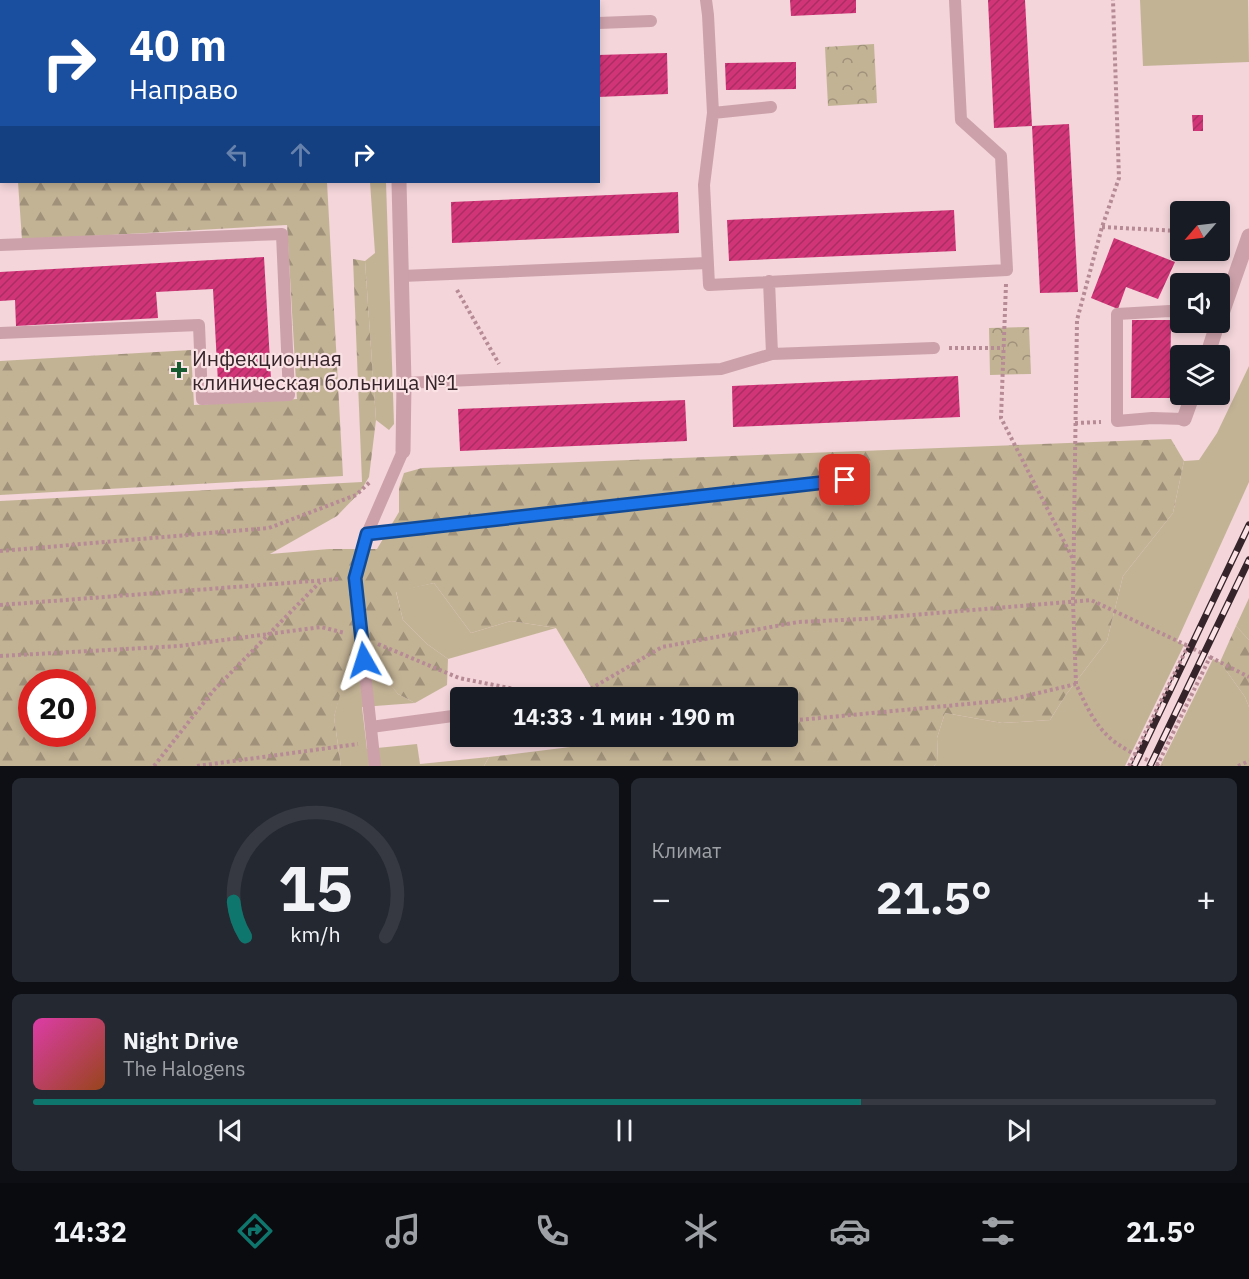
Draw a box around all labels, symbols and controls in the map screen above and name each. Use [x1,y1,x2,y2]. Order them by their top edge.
text: 40 m [129,18,227,73]
icon: right [30,24,108,102]
text: Направо [129,71,238,106]
icon: left [221,138,254,171]
icon: ahead [284,138,317,171]
icon: right [347,138,380,171]
north arrow [1170,201,1230,261]
map controls [1170,201,1230,405]
button: sound [1170,273,1230,333]
place label: Инфекционная клиническая больница №1 [192,344,459,396]
button: layers [1170,345,1230,405]
marker: Инфекционная клиническая больница №1 [170,361,188,379]
pin [819,454,870,505]
icon: arrive [828,463,861,496]
position arrow [332,628,396,692]
speed limit sign: 20 [18,669,96,747]
text: 14:33 · 1 мин · 190 m [513,702,735,731]
text: Климат [652,837,722,864]
text: 15 [278,847,353,928]
text: 21.5° [876,868,992,926]
text: − [652,877,671,920]
text: + [1196,877,1216,920]
text: km/h [290,920,340,948]
text: Night Drive [123,1026,239,1055]
text: The Halogens [123,1055,245,1082]
icon: previous [214,1114,247,1147]
icon: pause [608,1114,641,1147]
icon: next [1002,1114,1035,1147]
icon: directions [234,1210,276,1252]
icon: music [382,1210,424,1252]
icon: phone [531,1210,573,1252]
icon: climate [680,1210,722,1252]
icon: car [829,1210,871,1252]
icon: filters [977,1210,1019,1252]
text: 14:32 [53,1214,127,1249]
text: 21.5° [1126,1214,1196,1249]

